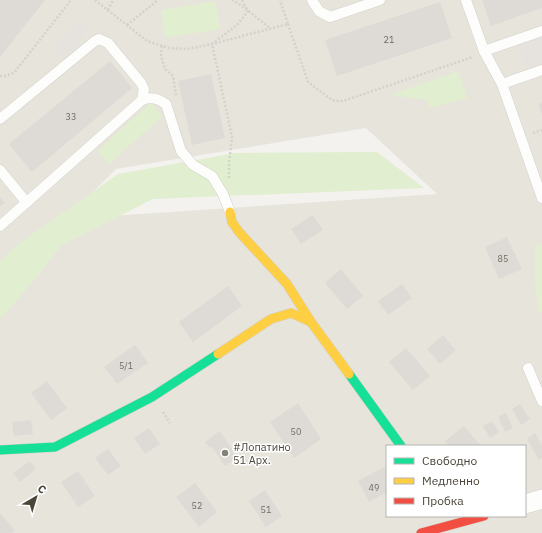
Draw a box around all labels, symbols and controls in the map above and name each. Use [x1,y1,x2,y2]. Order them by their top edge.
house number: 21 [384,34,394,45]
house number: 33 [66,111,76,122]
house number: 85 [498,253,508,264]
house number: 5/1 [119,360,133,371]
house number: 50 [291,426,301,437]
place label: #Лопатино 51 Арх. [233,440,291,467]
legend [386,445,526,517]
marker: #Лопатино 51 Арх. [220,448,230,458]
text: Свободно [422,453,478,468]
text: Медленно [422,473,480,488]
north arrow [16,477,56,517]
text: С [35,481,49,497]
house number: 49 [369,482,379,493]
text: Пробка [422,493,464,508]
house number: 52 [192,500,202,511]
house number: 51 [261,504,271,515]

